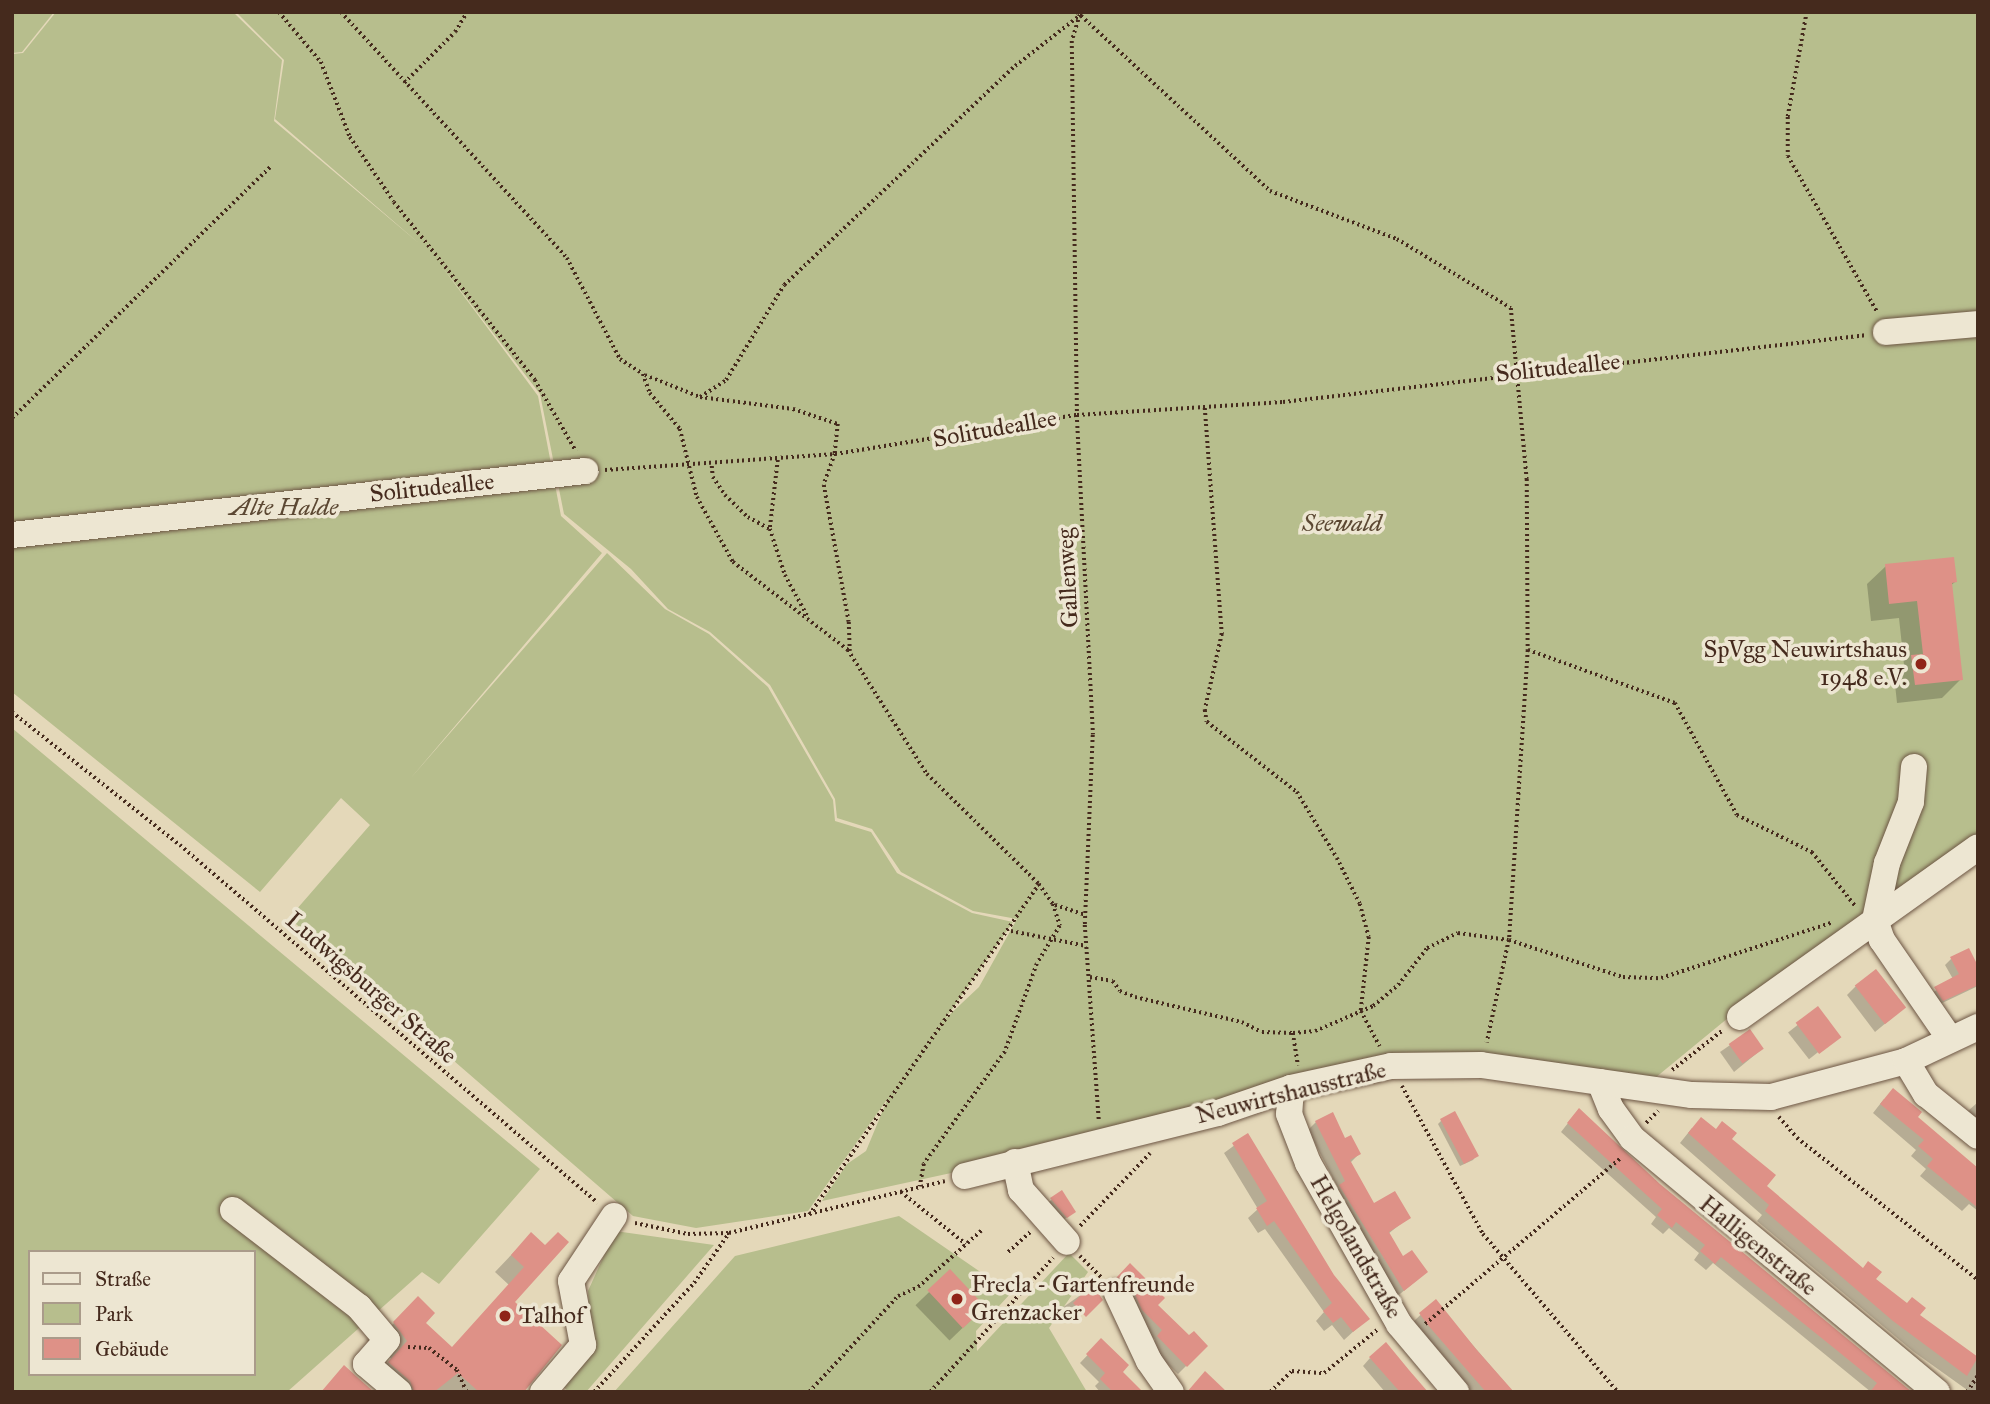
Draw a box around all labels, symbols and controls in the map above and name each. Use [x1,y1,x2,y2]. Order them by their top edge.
street label: Solitudeallee [1494,347,1622,389]
street label: Solitudeallee [931,404,1059,454]
street label: Solitudeallee [368,467,496,509]
park label: Alte Halde [230,494,338,522]
park label: Seewald [1302,510,1382,538]
street label: Gallenweg [1051,527,1085,629]
place label: SpVgg Neuwirtshaus 1948 e.V. [1704,636,1907,692]
marker: SpVgg Neuwirtshaus 1948 e.V. [1913,656,1929,672]
street label: Ludwigsburger Straße [280,906,462,1070]
street label: Neuwirtshausstraße [1193,1055,1389,1131]
street label: Helgolandstraße [1303,1170,1409,1324]
street label: Halligenstraße [1693,1190,1823,1302]
legend [28,1250,256,1376]
text: Straße [95,1266,151,1292]
place label: Frecla - Gartenfreunde Grenzacker [971,1271,1195,1327]
marker: Frecla - Gartenfreunde Grenzacker [949,1291,965,1307]
text: Park [95,1301,133,1327]
place label: Talhof [519,1302,584,1330]
marker: Talhof [497,1308,513,1324]
text: Gebäude [95,1336,169,1362]

